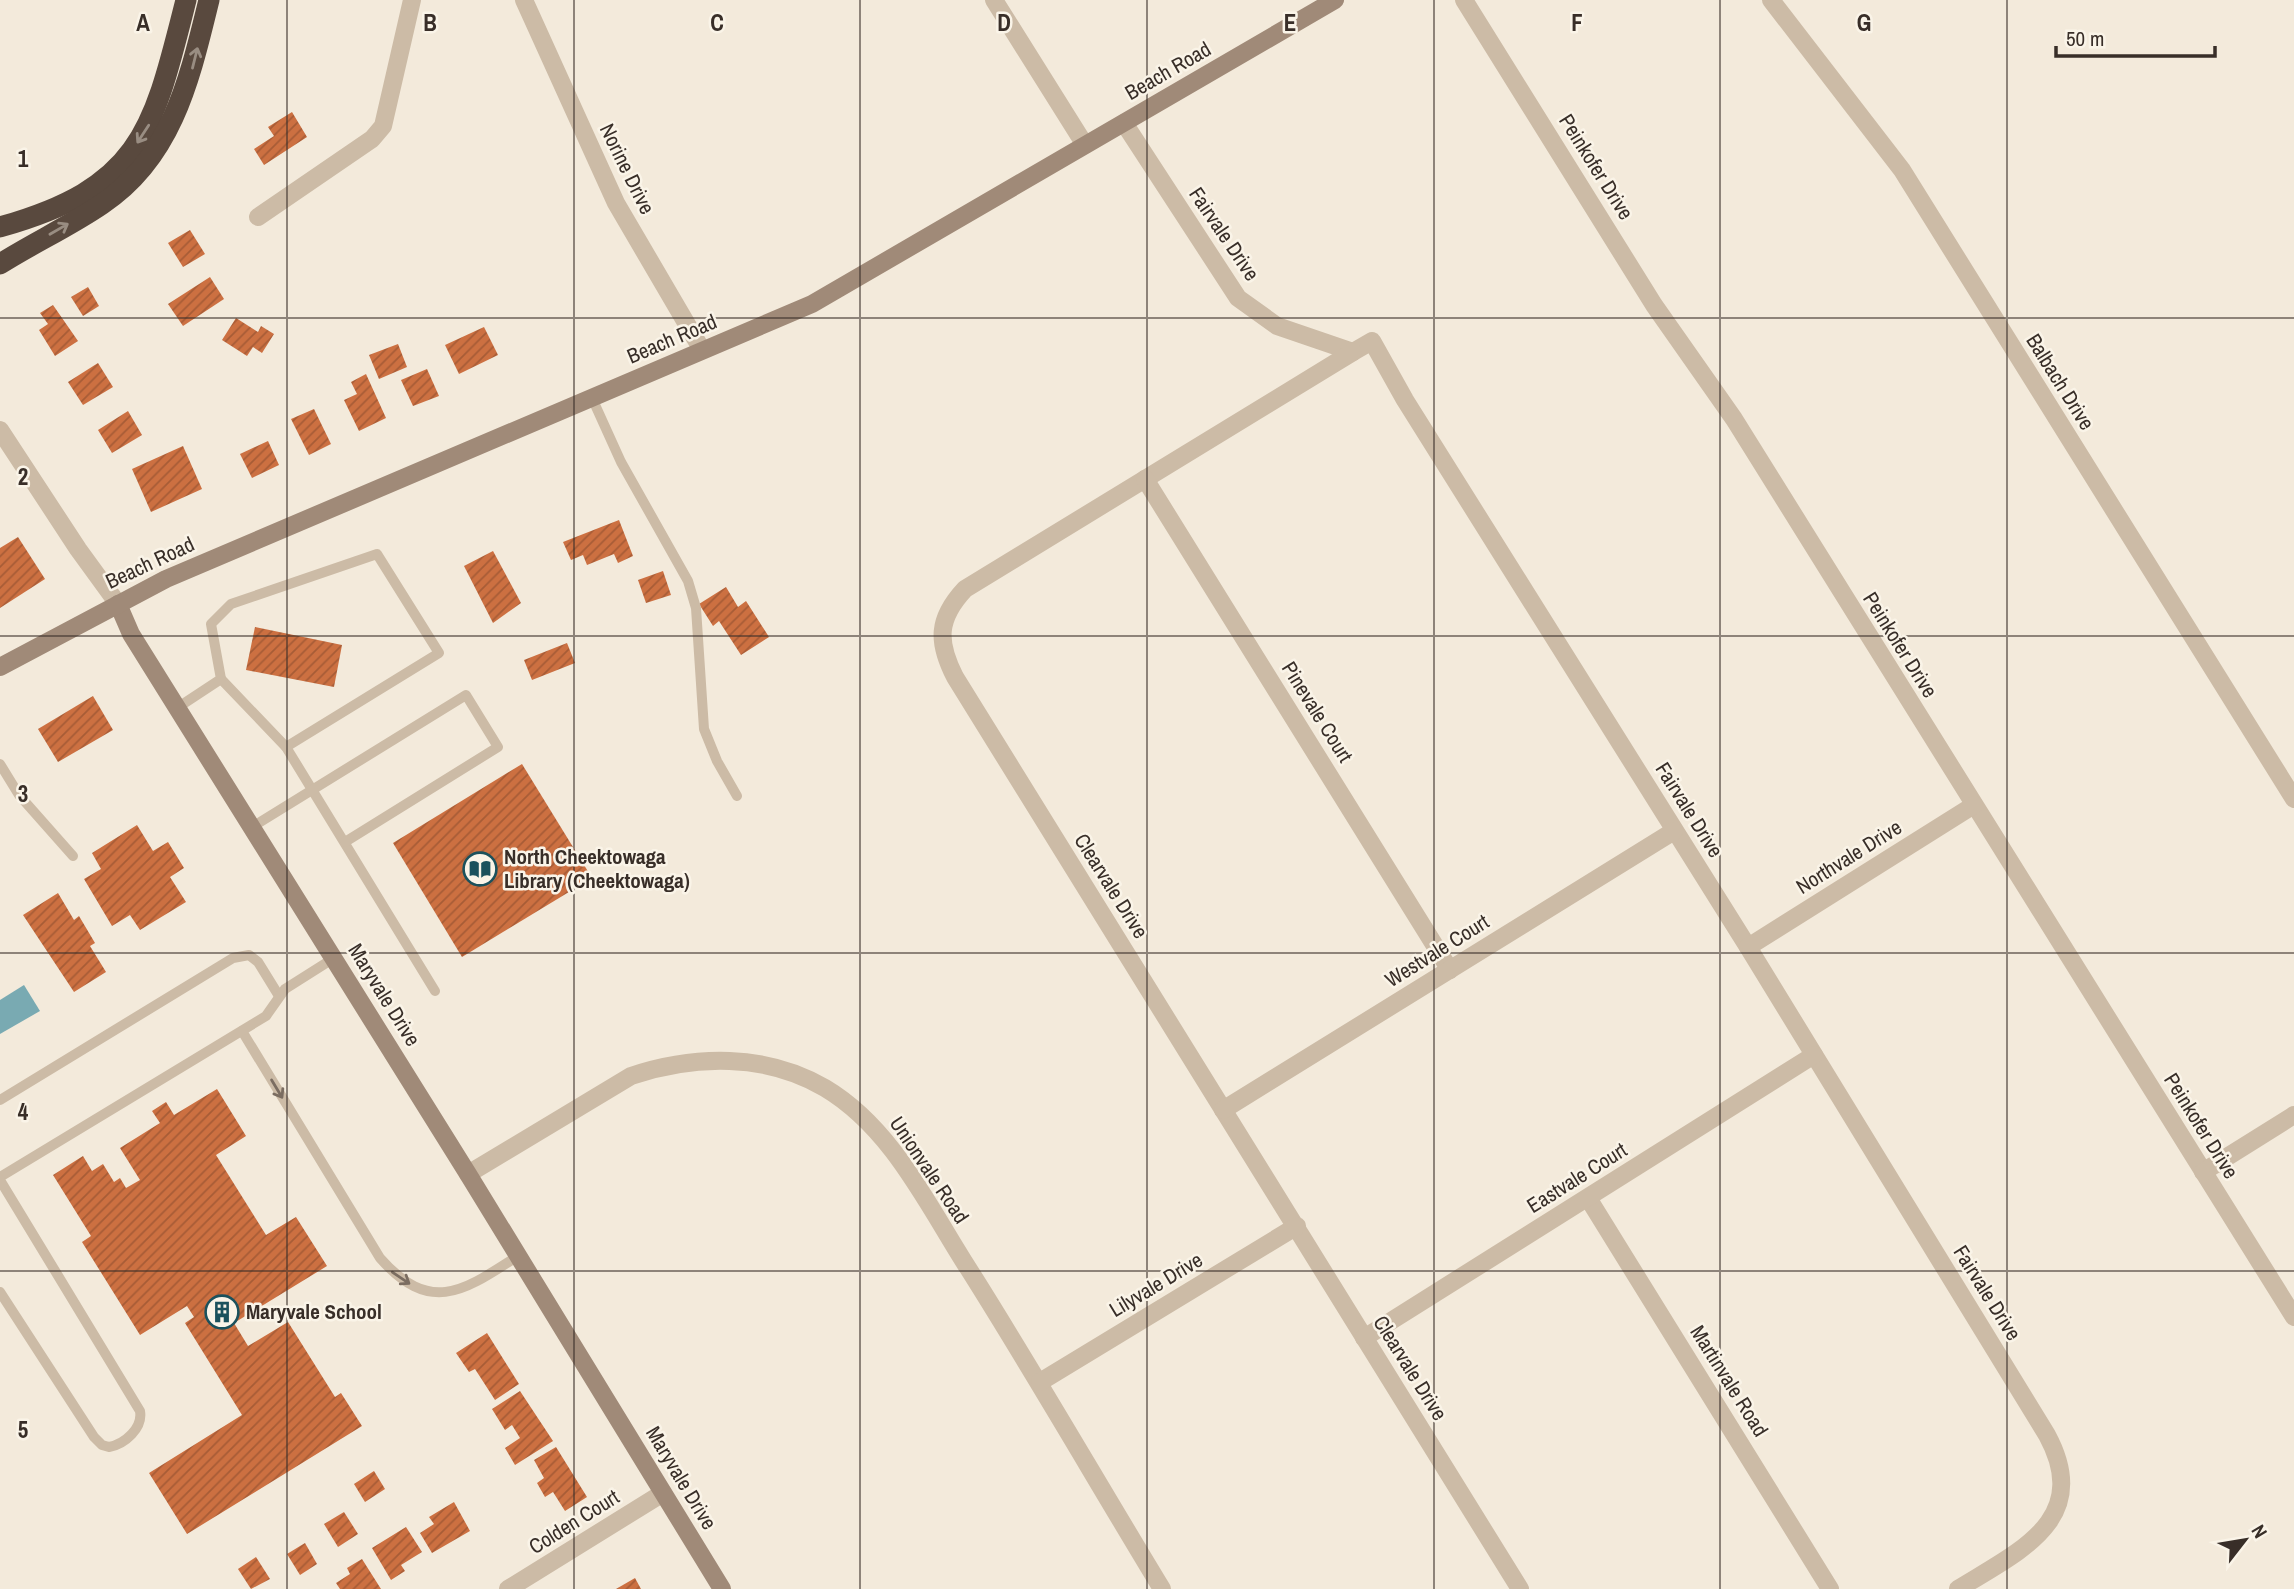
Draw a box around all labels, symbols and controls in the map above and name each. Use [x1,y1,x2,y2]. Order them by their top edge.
text: A [136,7,150,38]
text: B [423,7,437,38]
text: C [710,7,724,38]
text: D [997,7,1011,38]
text: E [1284,7,1296,38]
text: F [1571,7,1583,38]
text: G [1857,7,1871,38]
scale bar [2056,14,2215,58]
text: 50 m [2066,24,2104,53]
street label: Beach Road [1119,34,1216,107]
one-way arrow [189,47,202,70]
street label: Peinkofer Drive [1552,108,1640,225]
street label: Norine Drive [593,119,662,219]
one-way arrow [135,124,150,143]
text: 1 [18,143,29,174]
street label: Fairvale Drive [1182,181,1266,286]
one-way arrow [48,222,68,236]
street label: Beach Road [623,307,721,370]
street label: Balbach Drive [2019,328,2101,435]
text: 2 [18,461,28,492]
street label: Beach Road [101,529,199,596]
street label: Peinkofer Drive [1856,586,1944,703]
street label: Pinevale Court [1275,656,1360,768]
street label: Fairvale Drive [1649,757,1730,863]
text: 3 [18,778,28,809]
street label: Northvale Drive [1790,813,1907,901]
street label: Clearvale Drive [1068,828,1155,944]
place label: North Cheektowaga Library (Cheektowaga) [504,842,690,895]
library icon: North Cheektowaga Library (Cheektowaga) [461,850,499,888]
street label: Westvale Court [1379,907,1494,994]
street label: Maryvale Drive [341,938,427,1052]
street label: Peinkofer Drive [2157,1067,2245,1184]
one-way arrow [271,1078,285,1098]
text: 4 [18,1096,29,1127]
street label: Unionvale Road [883,1110,976,1229]
street label: Eastvale Court [1521,1135,1632,1220]
street label: Fairvale Drive [1947,1240,2028,1346]
street label: Lilyvale Drive [1104,1245,1208,1324]
one-way arrow [391,1271,410,1285]
building icon: Maryvale School [203,1293,241,1331]
place label: Maryvale School [246,1297,382,1326]
street label: Clearvale Drive [1367,1310,1454,1426]
street label: Martinvale Road [1684,1319,1775,1442]
text: 5 [18,1414,28,1445]
street label: Maryvale Drive [639,1421,724,1535]
street label: Colden Court [523,1482,625,1561]
north arrow [2210,1505,2280,1575]
text: N [2246,1520,2274,1543]

